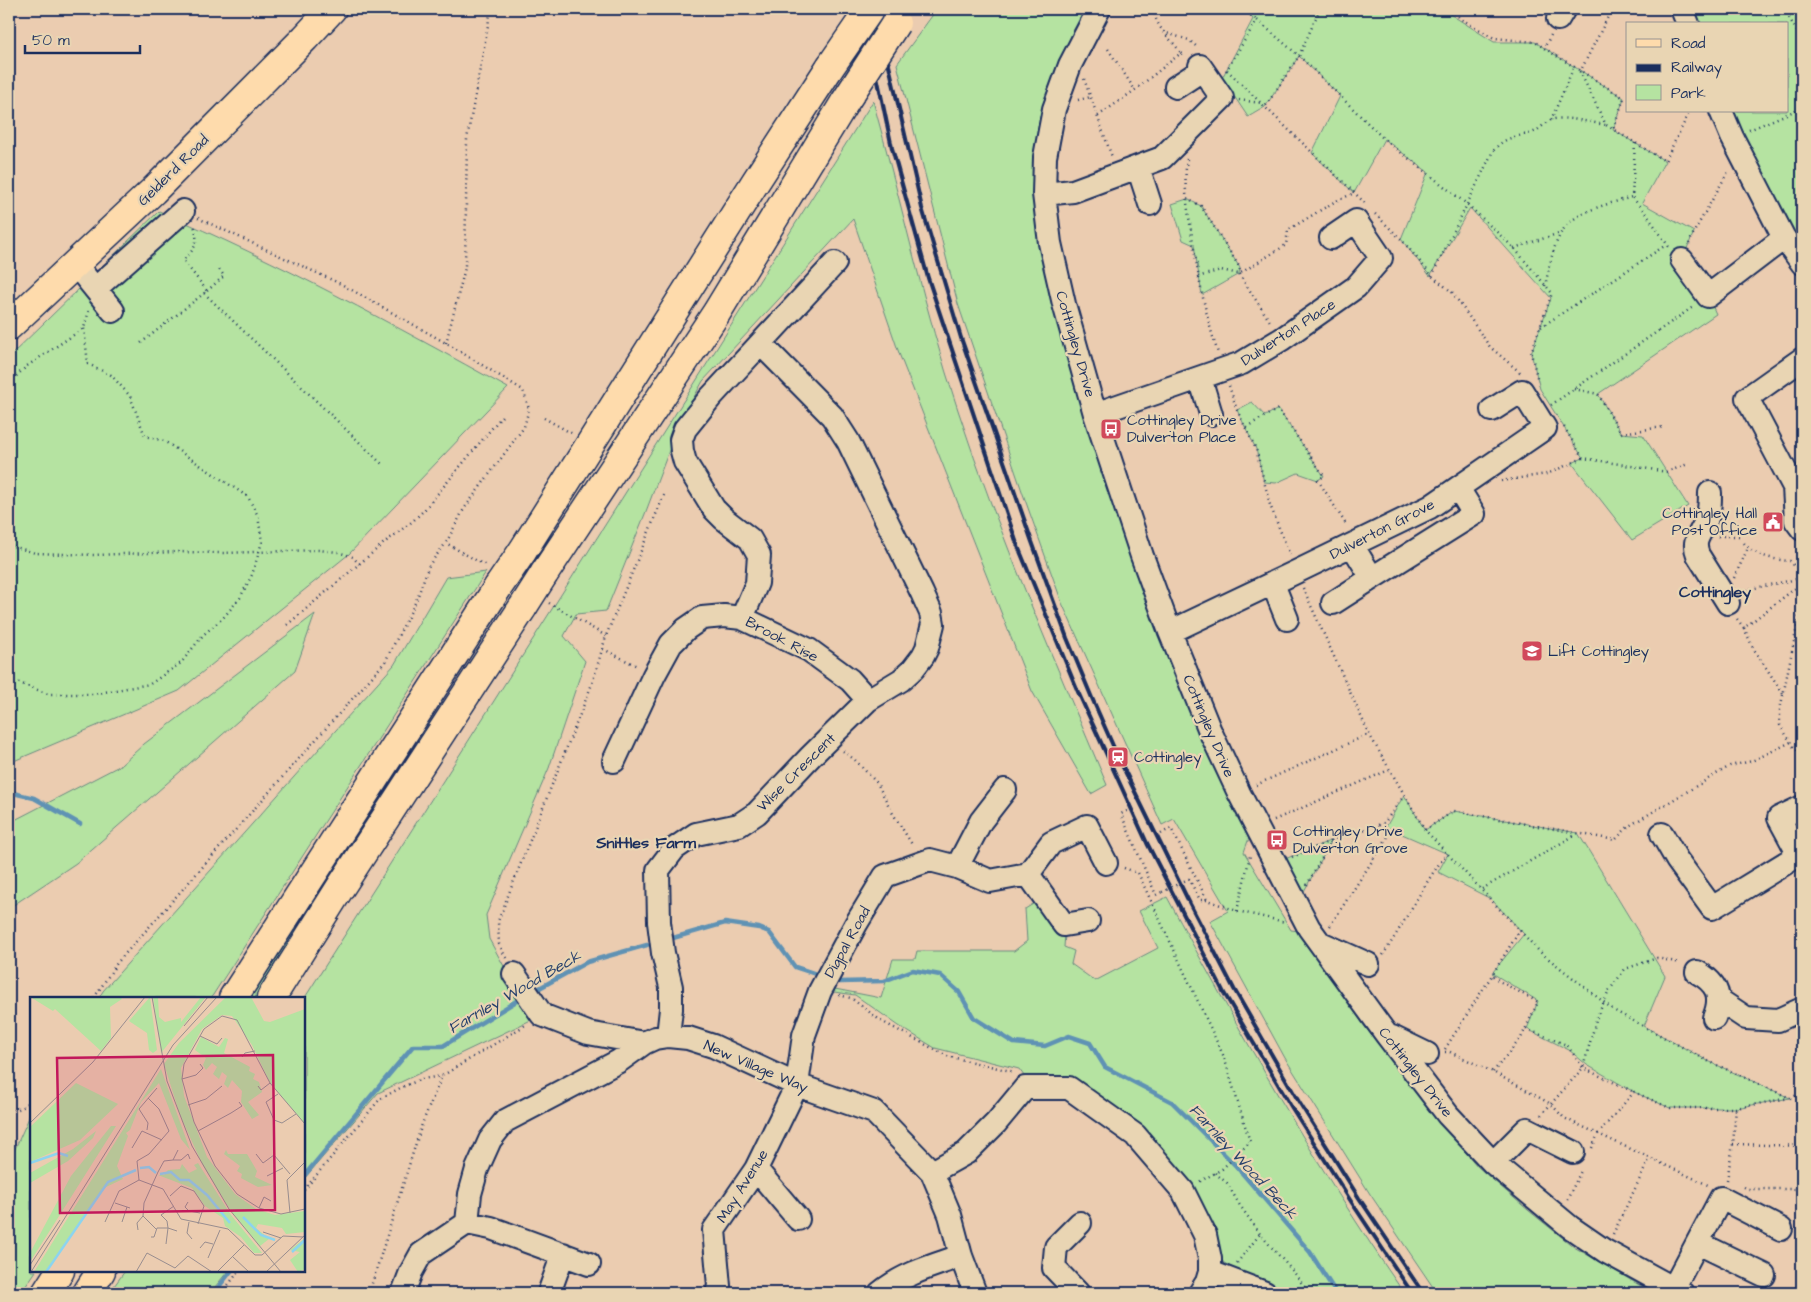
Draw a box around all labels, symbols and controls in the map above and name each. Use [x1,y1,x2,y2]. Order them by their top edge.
scale bar [25,22,140,54]
legend [1626,22,1788,112]
text: 50 m [32,30,70,51]
text: Road [1671,33,1706,54]
text: Railway [1671,57,1722,79]
text: Park [1671,83,1706,104]
street label: Gelderd Road [133,130,214,211]
street label: Cottingley Drive [1049,289,1101,400]
street label: Dulverton Place [1237,294,1340,371]
place label: Cottingley Drive Dulverton Place [1127,410,1237,448]
bus stop icon: Cottingley Drive Dulverton Place [1099,417,1123,441]
street label: Dulverton Grove [1326,494,1438,565]
place label: Cottingley Hall Post Office [1662,503,1757,541]
public building icon: Cottingley Hall Post Office [1761,510,1785,534]
district label: Cottingley [1679,581,1751,605]
street label: Brook Rise [742,611,822,667]
school or university icon: Lift Cottingley [1520,639,1544,663]
place label: Lift Cottingley [1548,641,1649,663]
street label: Cottingley Drive [1177,672,1240,781]
street label: Wise Crescent [752,728,840,816]
station icon: Cottingley [1106,745,1130,769]
place label: Cottingley [1134,747,1201,769]
place label: Cottingley Drive Dulverton Grove [1293,821,1408,859]
bus stop icon: Cottingley Drive Dulverton Grove [1265,828,1289,852]
district label: Snittles Farm [595,832,696,854]
street label: Digpal Road [819,903,877,982]
water label: Farnley Wood Beck [444,944,586,1040]
inset map [30,997,305,1272]
street label: Cottingley Drive [1373,1023,1458,1123]
street label: New Village Way [700,1035,811,1099]
water label: Farnley Wood Beck [1183,1099,1303,1226]
street label: May Avenue [712,1146,774,1228]

